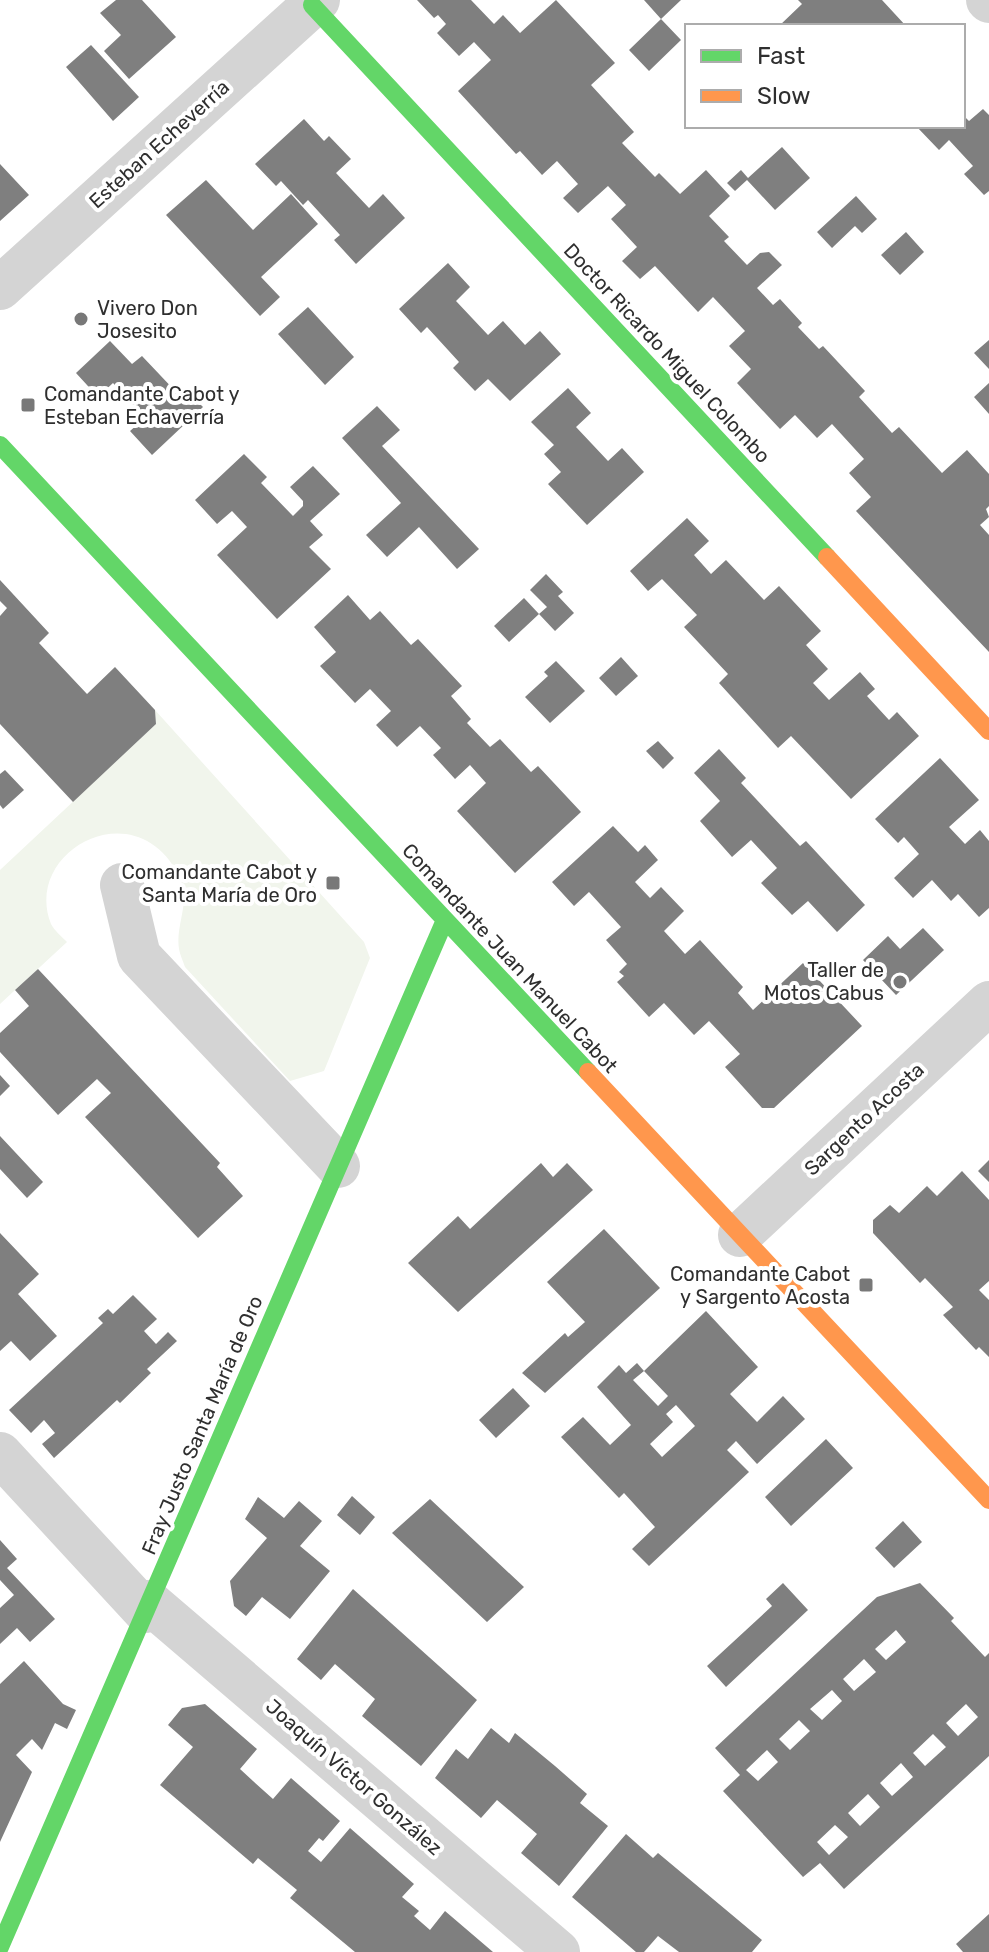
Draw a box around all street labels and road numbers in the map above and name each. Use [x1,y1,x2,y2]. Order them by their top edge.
street label: Esteban Echeverría [84,75,234,213]
street label: Doctor Ricardo Miguel Colombo [559,238,775,468]
street label: Comandante Juan Manuel Cabot [397,838,623,1078]
street label: Sargento Acosta [799,1058,929,1180]
street label: Fray Justo Santa María de Oro [136,1292,268,1558]
street label: Joaquín Víctor González [261,1694,447,1860]

